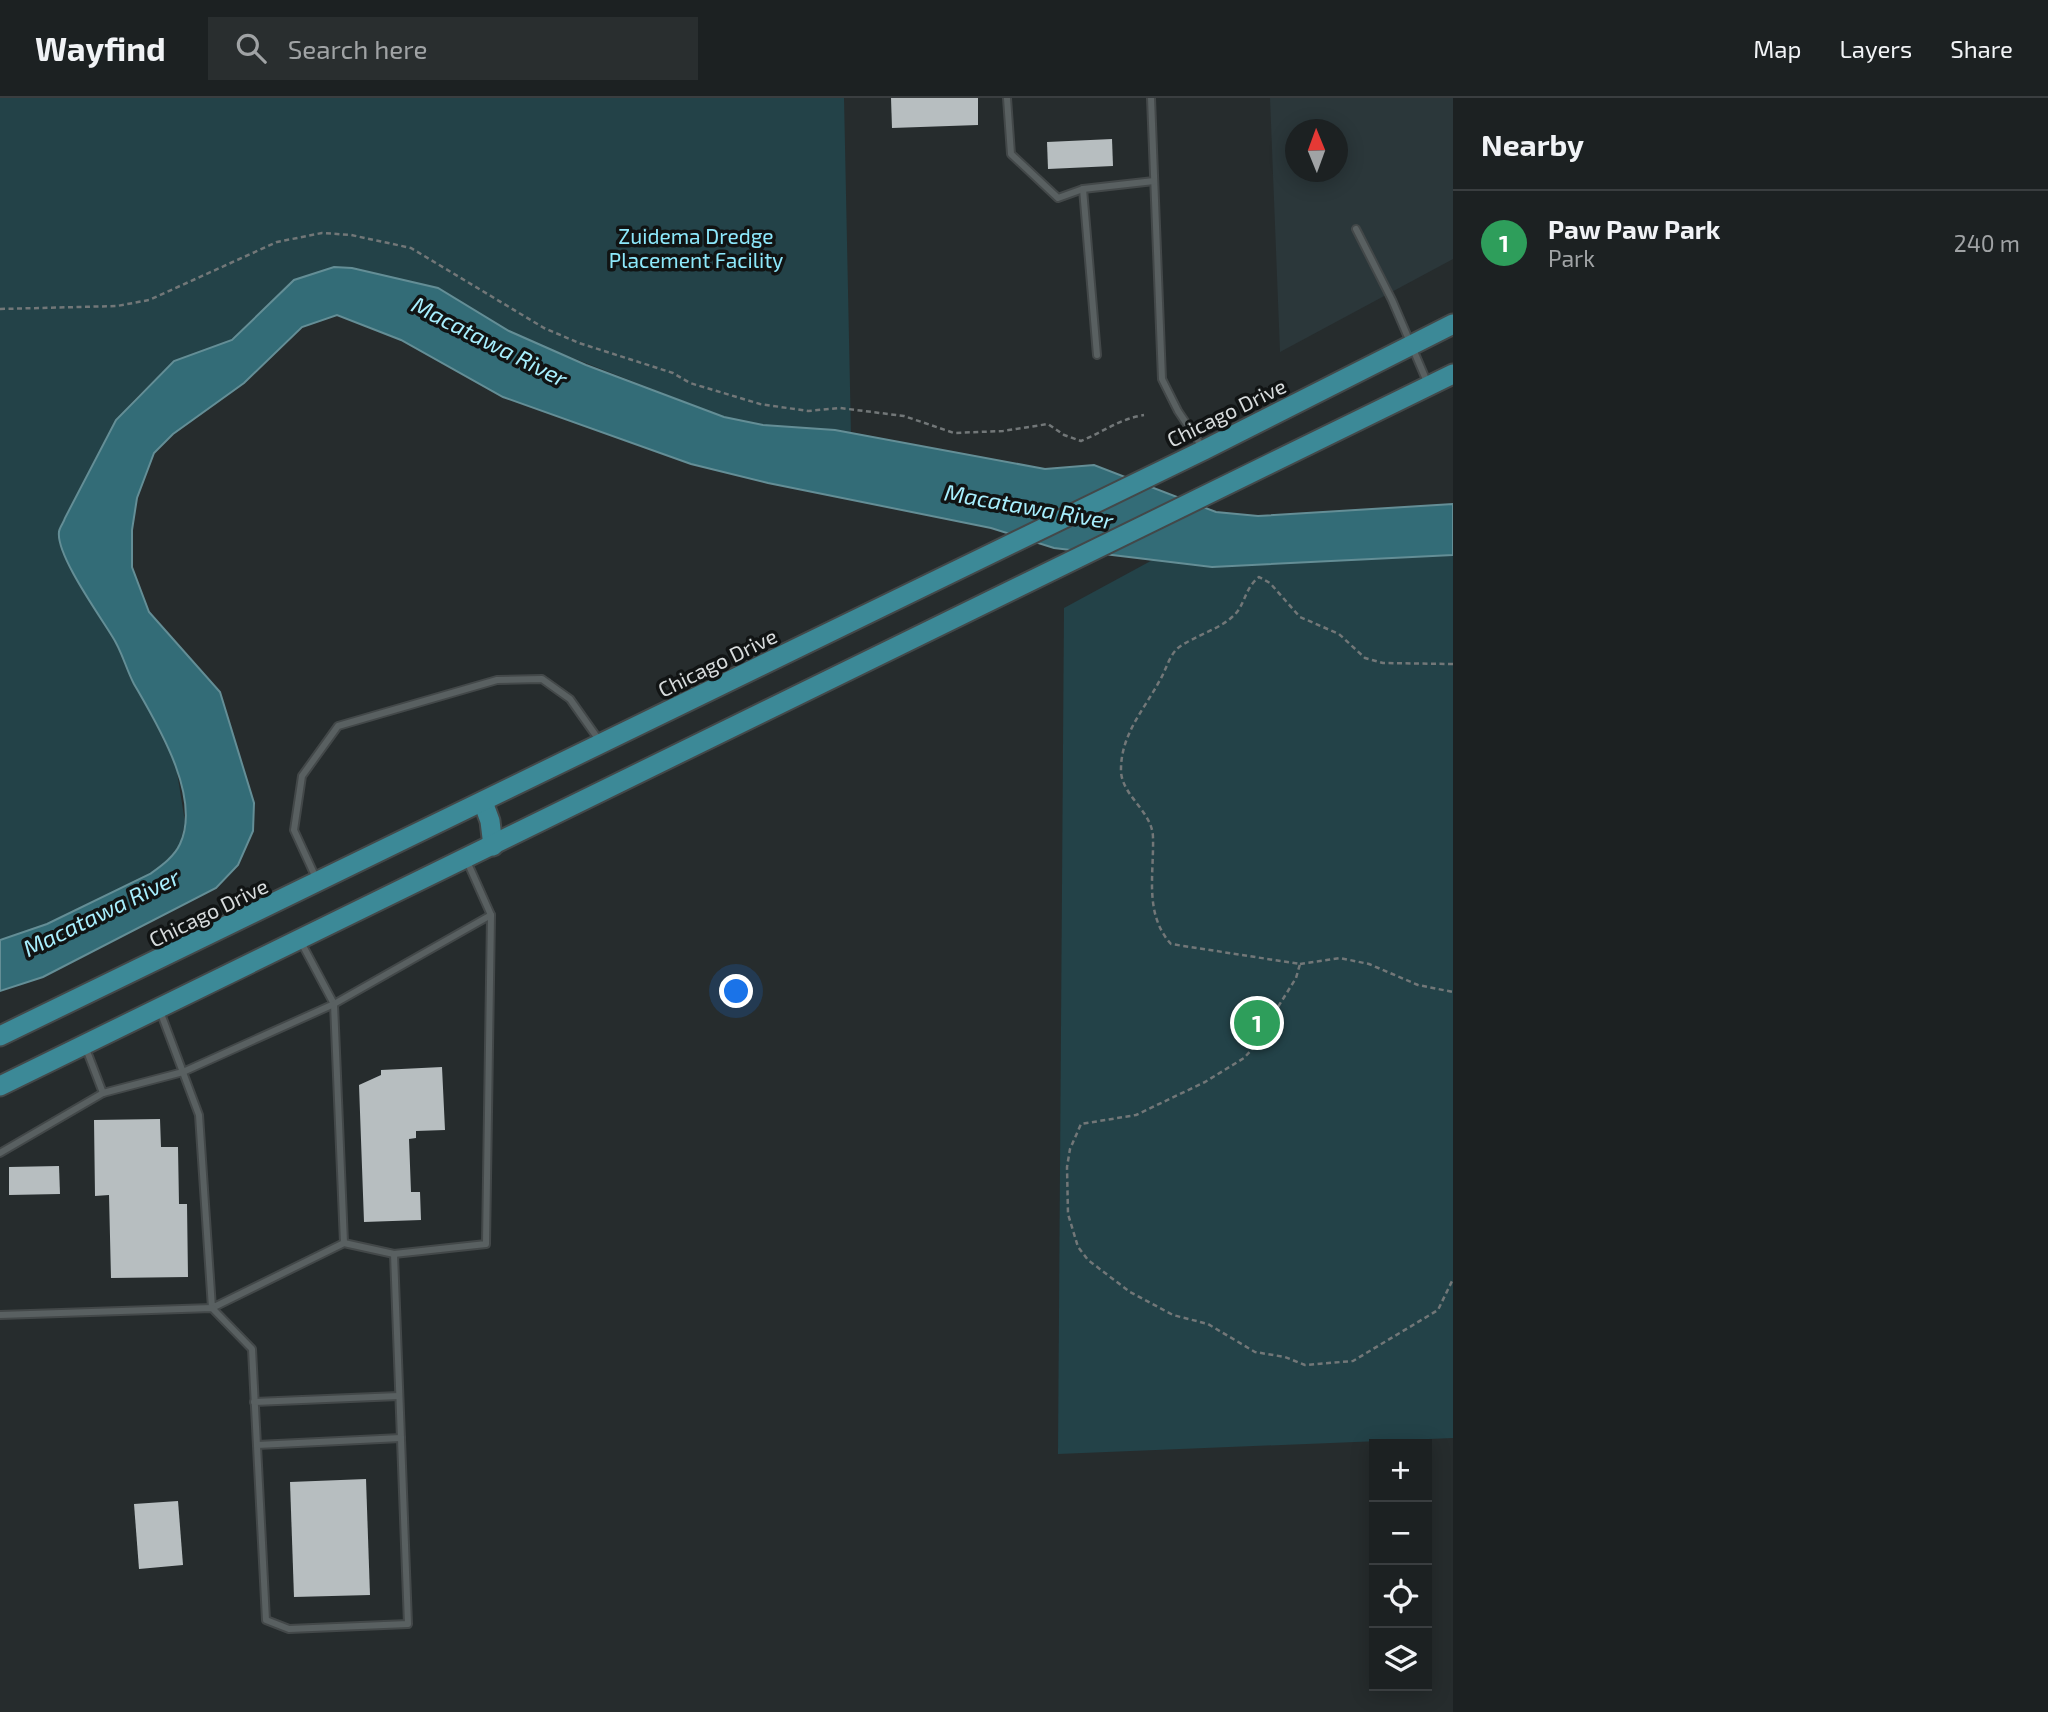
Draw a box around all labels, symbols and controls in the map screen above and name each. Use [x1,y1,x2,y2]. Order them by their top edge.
search box [208,17,698,80]
text: Wayfind [35,28,166,68]
icon: search [232,29,270,67]
text: Search here [288,33,427,64]
text: Map [1753,34,1801,63]
text: Layers [1839,34,1912,63]
text: Share [1950,34,2013,63]
north arrow [1285,119,1348,182]
text: Nearby [1481,126,1584,162]
text: Paw Paw Park [1548,213,1720,244]
park label: Zuidema Dredge Placement Facility [609,223,783,272]
text: 1 [1499,229,1509,257]
text: 240 m [1954,229,2020,257]
text: Park [1548,244,1595,272]
water label: Macatawa River [408,290,573,393]
street label: Chicago Drive [1162,372,1290,452]
water label: Macatawa River [942,477,1116,535]
street label: Chicago Drive [653,622,781,702]
water label: Macatawa River [18,862,185,962]
street label: Chicago Drive [144,872,272,952]
your location [719,974,753,1008]
pin: 1 [1234,997,1280,1049]
map controls [1369,1439,1432,1691]
button: + [1369,1439,1432,1502]
button: − [1369,1502,1432,1565]
button: locate [1369,1565,1432,1628]
button: layers [1369,1628,1432,1691]

